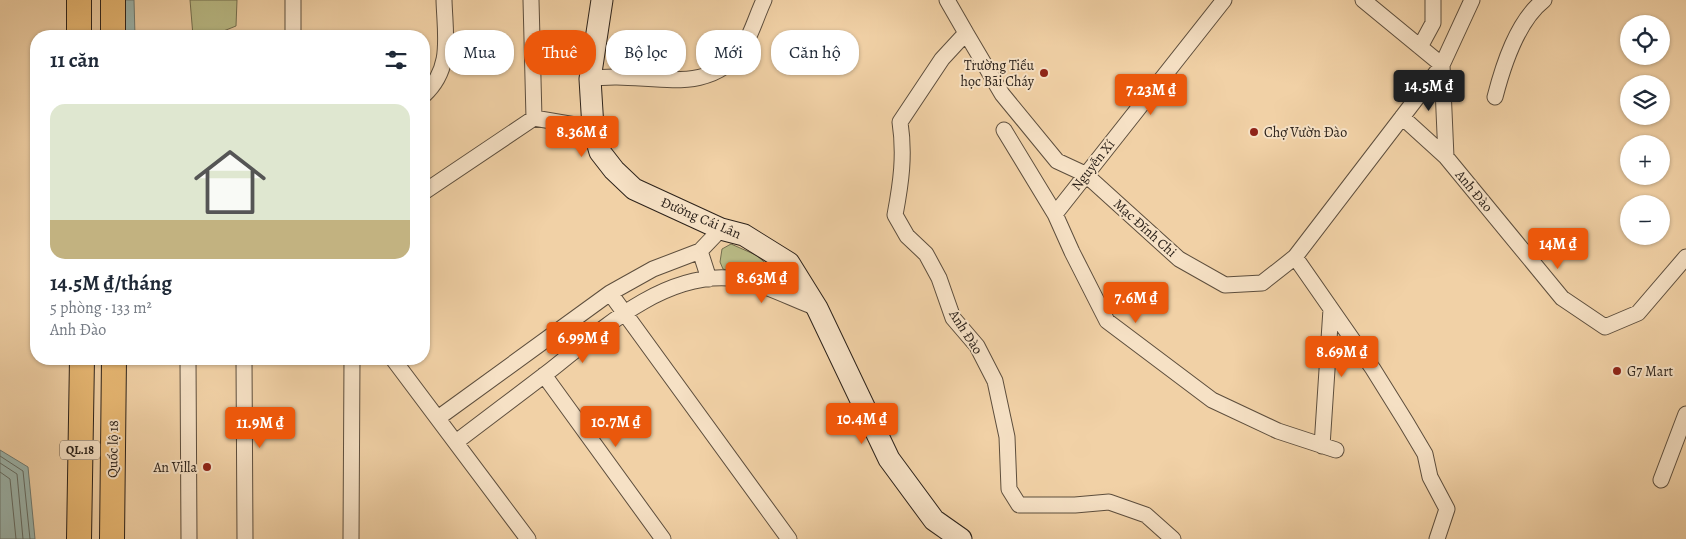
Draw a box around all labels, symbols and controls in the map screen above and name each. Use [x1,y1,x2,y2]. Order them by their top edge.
map controls [1620,15,1670,245]
button: locate [1620,15,1670,65]
chip: Mua [445,30,514,75]
chip: Thuê [524,30,596,75]
chip: Bộ lọc [606,30,686,75]
chip: Mới [696,30,761,75]
chip: Căn hộ [771,30,859,75]
text: 11 căn [50,46,99,74]
icon: filters [382,46,410,74]
place label: Trường Tiểu học Bãi Cháy [961,56,1035,91]
marker: Trường Tiểu học Bãi Cháy [1038,67,1050,79]
pin: 14.5M ₫ [1383,70,1475,112]
pin: 7.23M ₫ [1105,74,1197,116]
text: 14.5M ₫ [1405,75,1453,97]
button: layers [1620,75,1670,125]
text: 7.23M ₫ [1126,79,1176,101]
pin: 8.36M ₫ [536,116,628,158]
text: 8.36M ₫ [557,121,607,143]
place label: Chợ Vườn Đào [1264,123,1347,142]
marker: Chợ Vườn Đào [1248,126,1260,138]
street label: Nguyễn Xí [1067,135,1119,195]
button: + [1620,135,1670,185]
icon: home [185,137,275,227]
street label: Anh Đào [1450,165,1497,216]
street label: Đường Cái Lân [658,193,744,244]
street label: Mạc Đĩnh Chi [1109,195,1181,262]
button: − [1620,195,1670,245]
pin: 14M ₫ [1523,228,1593,270]
text: 14M ₫ [1539,233,1577,255]
pin: 8.63M ₫ [716,262,808,304]
text: 8.63M ₫ [737,267,787,289]
text: 14.5M ₫/tháng [50,269,172,297]
pin: 7.6M ₫ [1095,282,1177,324]
text: 7.6M ₫ [1114,287,1158,309]
text: 5 phòng · 133 m² [50,297,152,319]
street label: Anh Đào [944,305,987,358]
text: Anh Đào [50,319,106,341]
pin: 6.99M ₫ [537,322,629,364]
text: 6.99M ₫ [557,327,609,349]
pin: 8.69M ₫ [1296,336,1388,378]
text: 8.69M ₫ [1316,341,1368,363]
place label: G7 Mart [1627,362,1674,381]
marker: G7 Mart [1611,365,1623,377]
pin: 10.4M ₫ [816,402,908,445]
pin: 11.9M ₫ [214,406,306,449]
pin: 10.7M ₫ [570,406,662,448]
text: 10.4M ₫ [837,408,887,430]
text: 10.7M ₫ [591,411,641,433]
text: 11.9M ₫ [236,412,284,434]
street label: Quốc lộ 18 [103,420,123,478]
road number: QL.18 [60,440,100,460]
place label: An Villa [152,458,197,477]
marker: An Villa [201,461,213,473]

